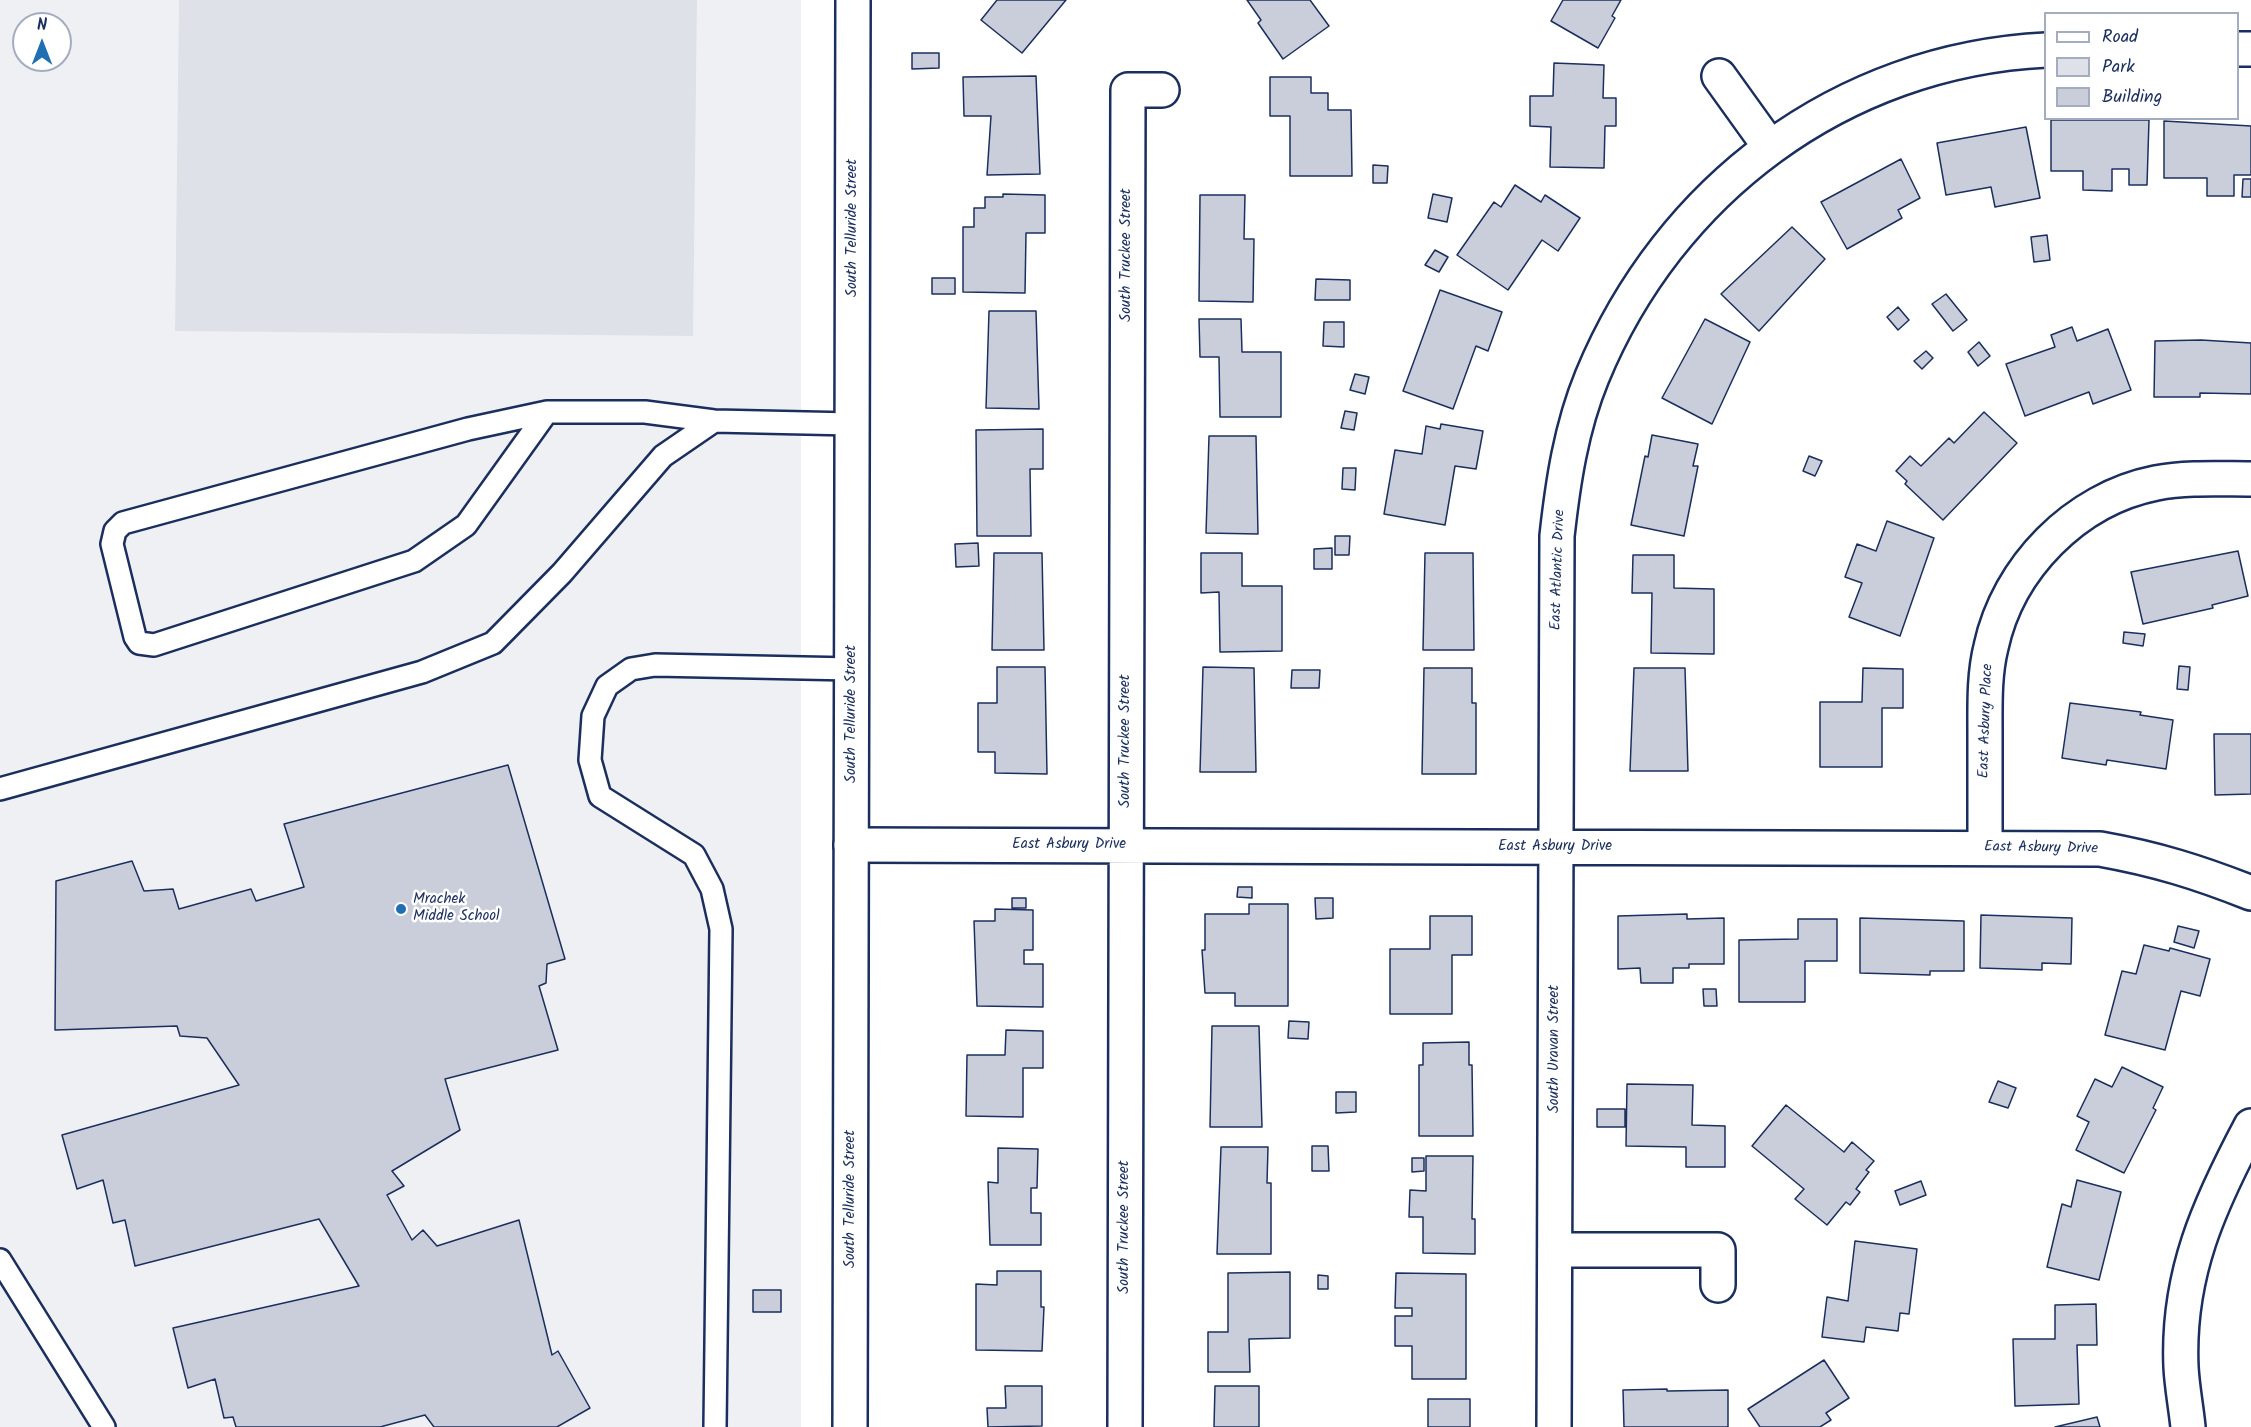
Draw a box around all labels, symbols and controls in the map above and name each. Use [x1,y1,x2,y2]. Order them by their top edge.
north arrow [12,12,72,72]
legend [2044,12,2239,120]
text: N [37,13,47,38]
text: Road [2102,23,2138,52]
text: Park [2102,53,2135,82]
text: Building [2102,83,2162,112]
street label: South Telluride Street [844,159,862,297]
street label: South Truckee Street [1118,188,1136,322]
street label: East Atlantic Drive [1548,509,1570,631]
street label: South Telluride Street [843,645,861,783]
street label: East Asbury Place [1976,663,1998,779]
street label: South Truckee Street [1117,674,1135,808]
street label: East Asbury Drive [1012,836,1126,854]
street label: East Asbury Drive [1498,838,1612,856]
street label: East Asbury Drive [1984,839,2098,859]
place label: Mrachek Middle School [413,891,500,926]
marker: Mrachek Middle School [394,902,408,916]
street label: South Uravan Street [1546,985,1564,1113]
street label: South Telluride Street [842,1130,860,1268]
street label: South Truckee Street [1116,1160,1134,1294]

